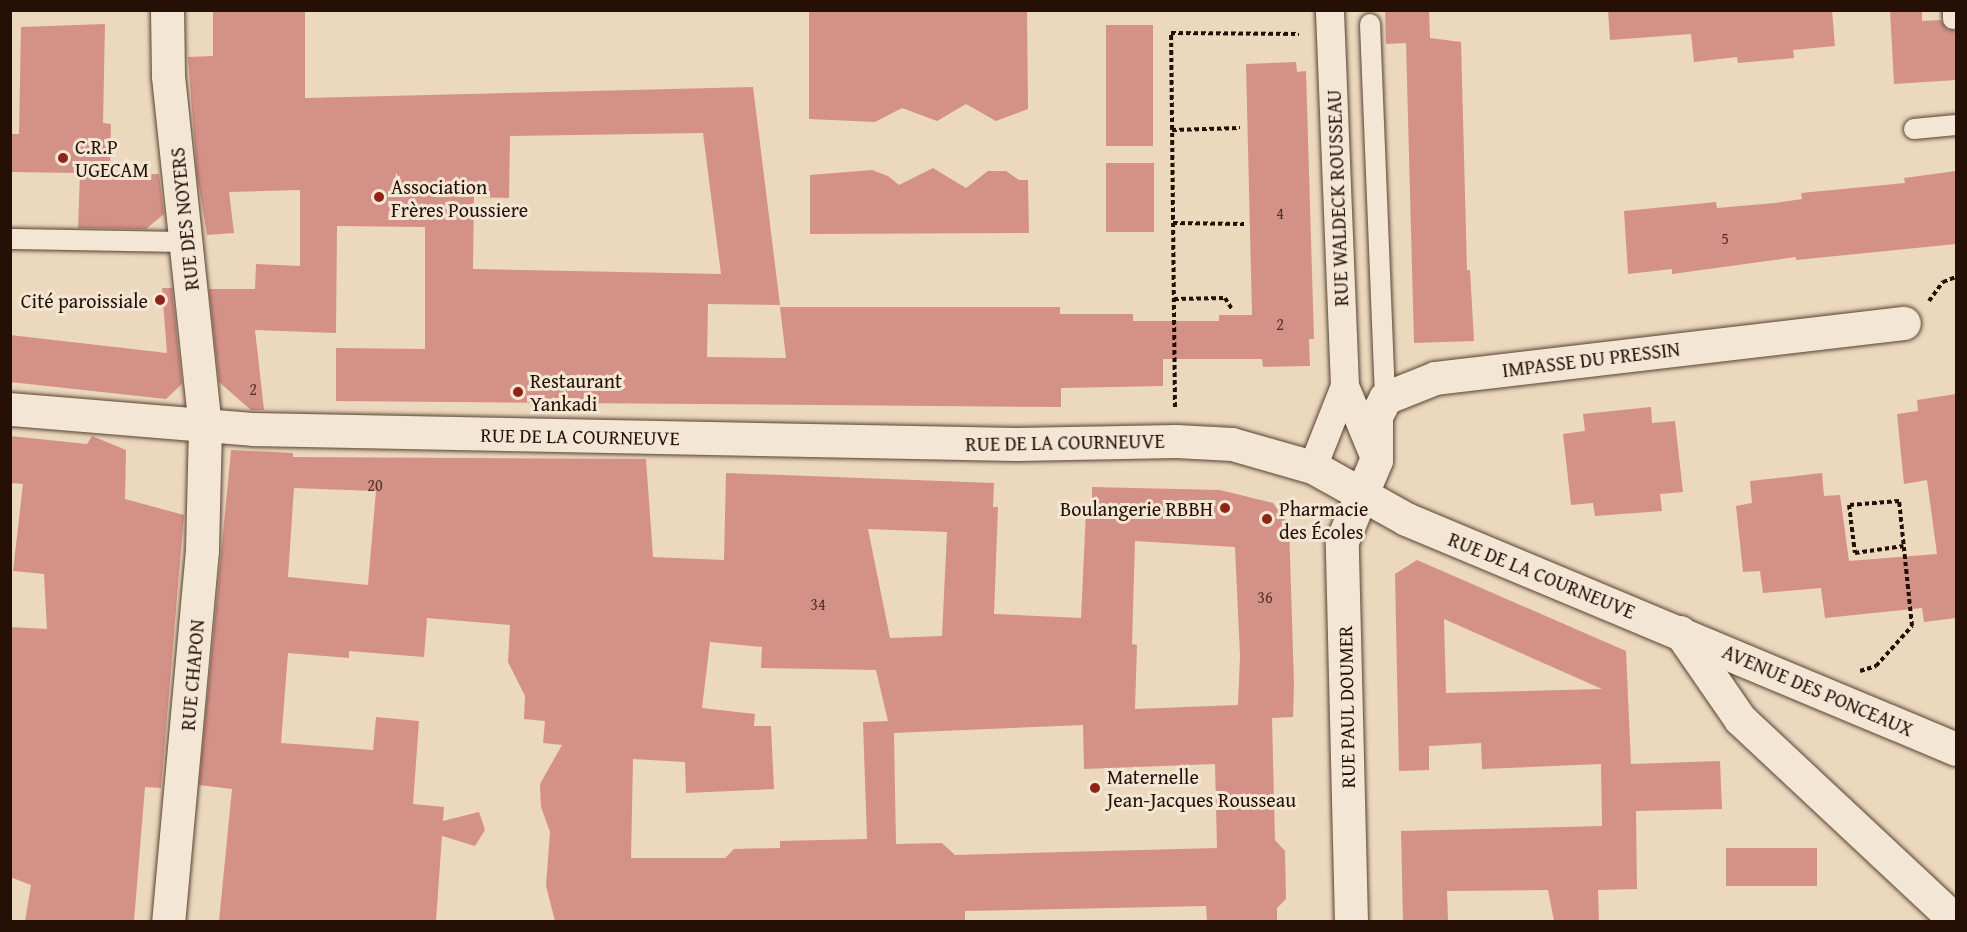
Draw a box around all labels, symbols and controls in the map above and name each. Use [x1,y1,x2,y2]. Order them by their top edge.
street label: RUE WALDECK ROUSSEAU [1321,89,1353,307]
place label: C.R.P UGECAM [75,134,149,181]
street label: RUE DES NOYERS [165,146,203,292]
marker: C.R.P UGECAM [56,151,70,165]
place label: Association Frères Poussiere [391,174,528,221]
marker: Association Frères Poussiere [372,190,386,204]
house number: 4 [1276,203,1284,223]
house number: 5 [1721,228,1729,248]
place label: Cité paroissiale [21,288,148,312]
marker: Cité paroissiale [153,293,167,307]
house number: 2 [1276,314,1284,334]
street label: IMPASSE DU PRESSIN [1501,336,1681,382]
place label: Restaurant Yankadi [530,368,622,415]
house number: 2 [249,379,257,399]
marker: Restaurant Yankadi [511,385,525,399]
street label: RUE DE LA COURNEUVE [480,422,680,450]
street label: RUE DE LA COURNEUVE [965,428,1165,456]
house number: 20 [367,475,383,495]
place label: Boulangerie RBBH [1060,496,1213,520]
place label: Pharmacie des Écoles [1279,496,1368,543]
marker: Boulangerie RBBH [1218,501,1232,515]
marker: Pharmacie des Écoles [1260,512,1274,526]
street label: RUE DE LA COURNEUVE [1445,527,1639,623]
house number: 36 [1257,587,1273,607]
house number: 34 [810,594,826,614]
street label: RUE CHAPON [175,618,209,732]
street label: RUE PAUL DOUMER [1333,625,1359,789]
street label: AVENUE DES PONCEAUX [1719,639,1917,741]
place label: Maternelle Jean-Jacques Rousseau [1107,765,1296,812]
marker: Maternelle Jean-Jacques Rousseau [1088,781,1102,795]

